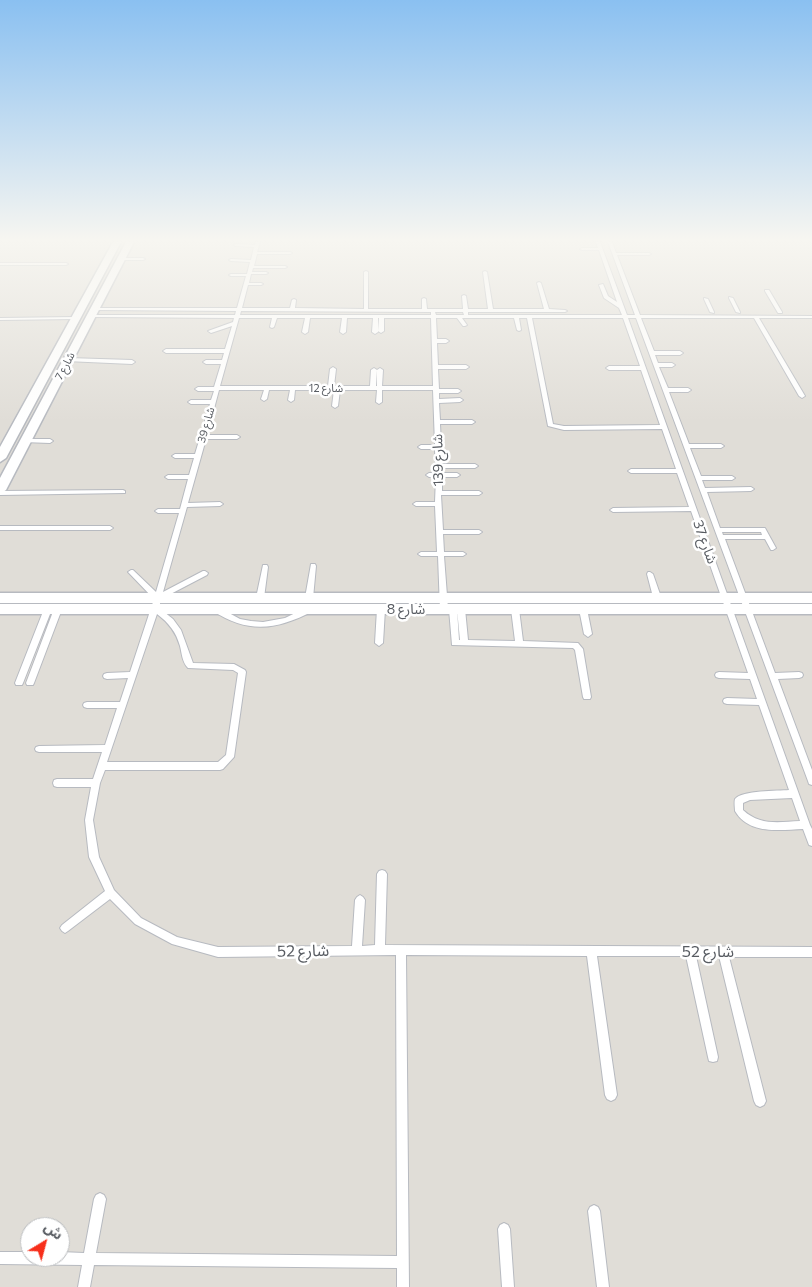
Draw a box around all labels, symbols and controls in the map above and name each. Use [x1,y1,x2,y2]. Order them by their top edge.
street label: شارع 7 [52,350,78,382]
street label: شارع 12 [309,381,343,395]
street label: شارع 39 [195,406,217,444]
street label: شارع 139 [429,434,447,486]
street label: شارع 37 [689,518,721,566]
street label: شارع 8 [387,601,425,617]
street label: شارع 52 [277,941,329,961]
street label: شارع 52 [682,942,734,962]
north arrow [20,1217,70,1267]
text: ش [41,1218,67,1243]

